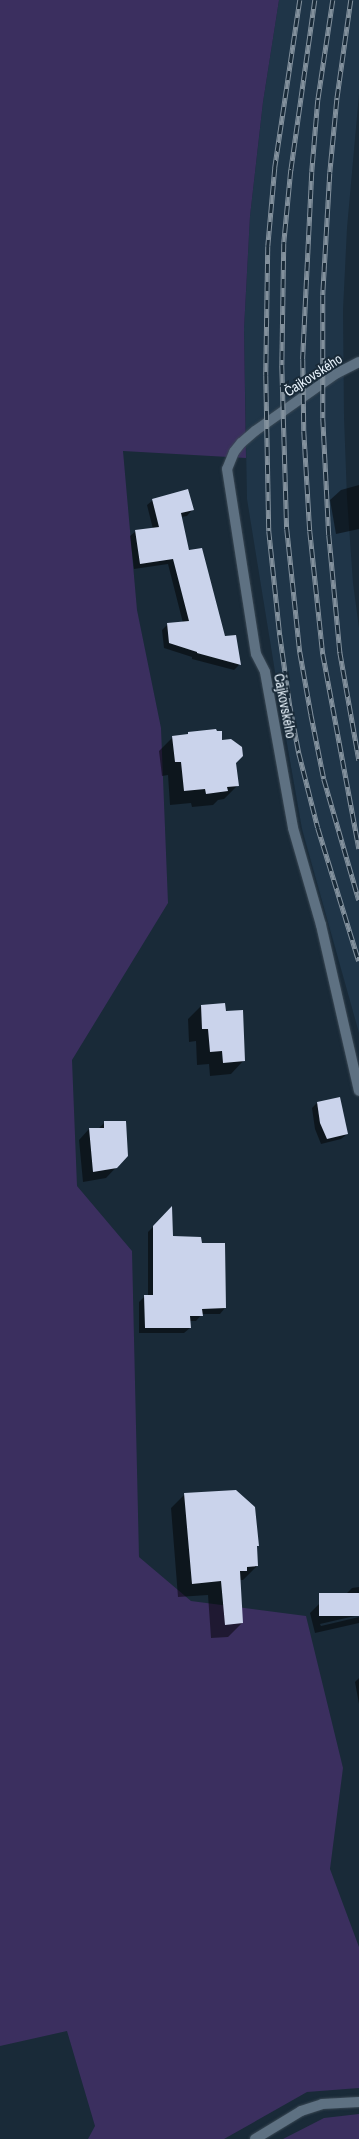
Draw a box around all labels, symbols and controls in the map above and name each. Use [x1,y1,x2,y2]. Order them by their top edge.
street label: Čajkovského [281,350,345,400]
street label: Čajkovského [270,672,300,740]

